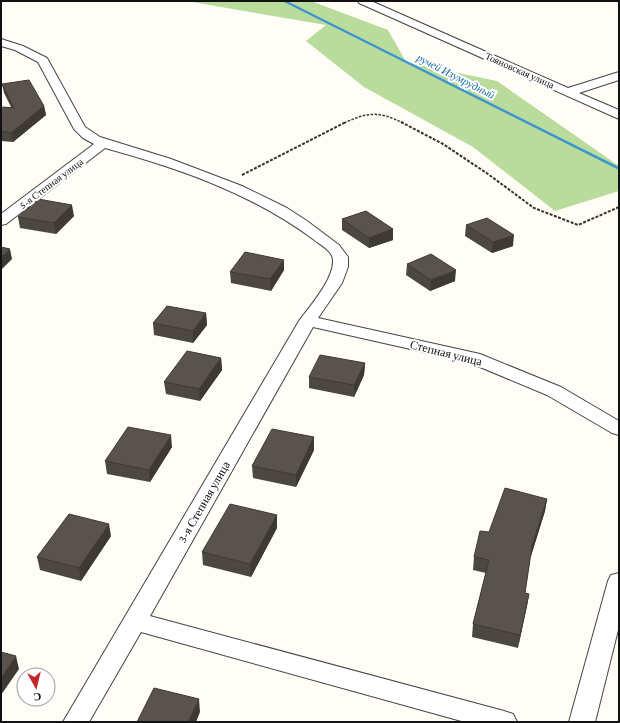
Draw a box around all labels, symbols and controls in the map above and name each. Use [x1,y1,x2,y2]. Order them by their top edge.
street label: Тояновская улица [484,50,557,91]
water label: ручей Изумрудный [414,51,497,101]
street label: 5-я Степная улица [17,156,86,211]
street label: Степная улица [408,337,484,369]
street label: 3-я Степная улица [175,458,233,545]
north arrow [16,667,56,707]
text: С [33,690,42,703]

